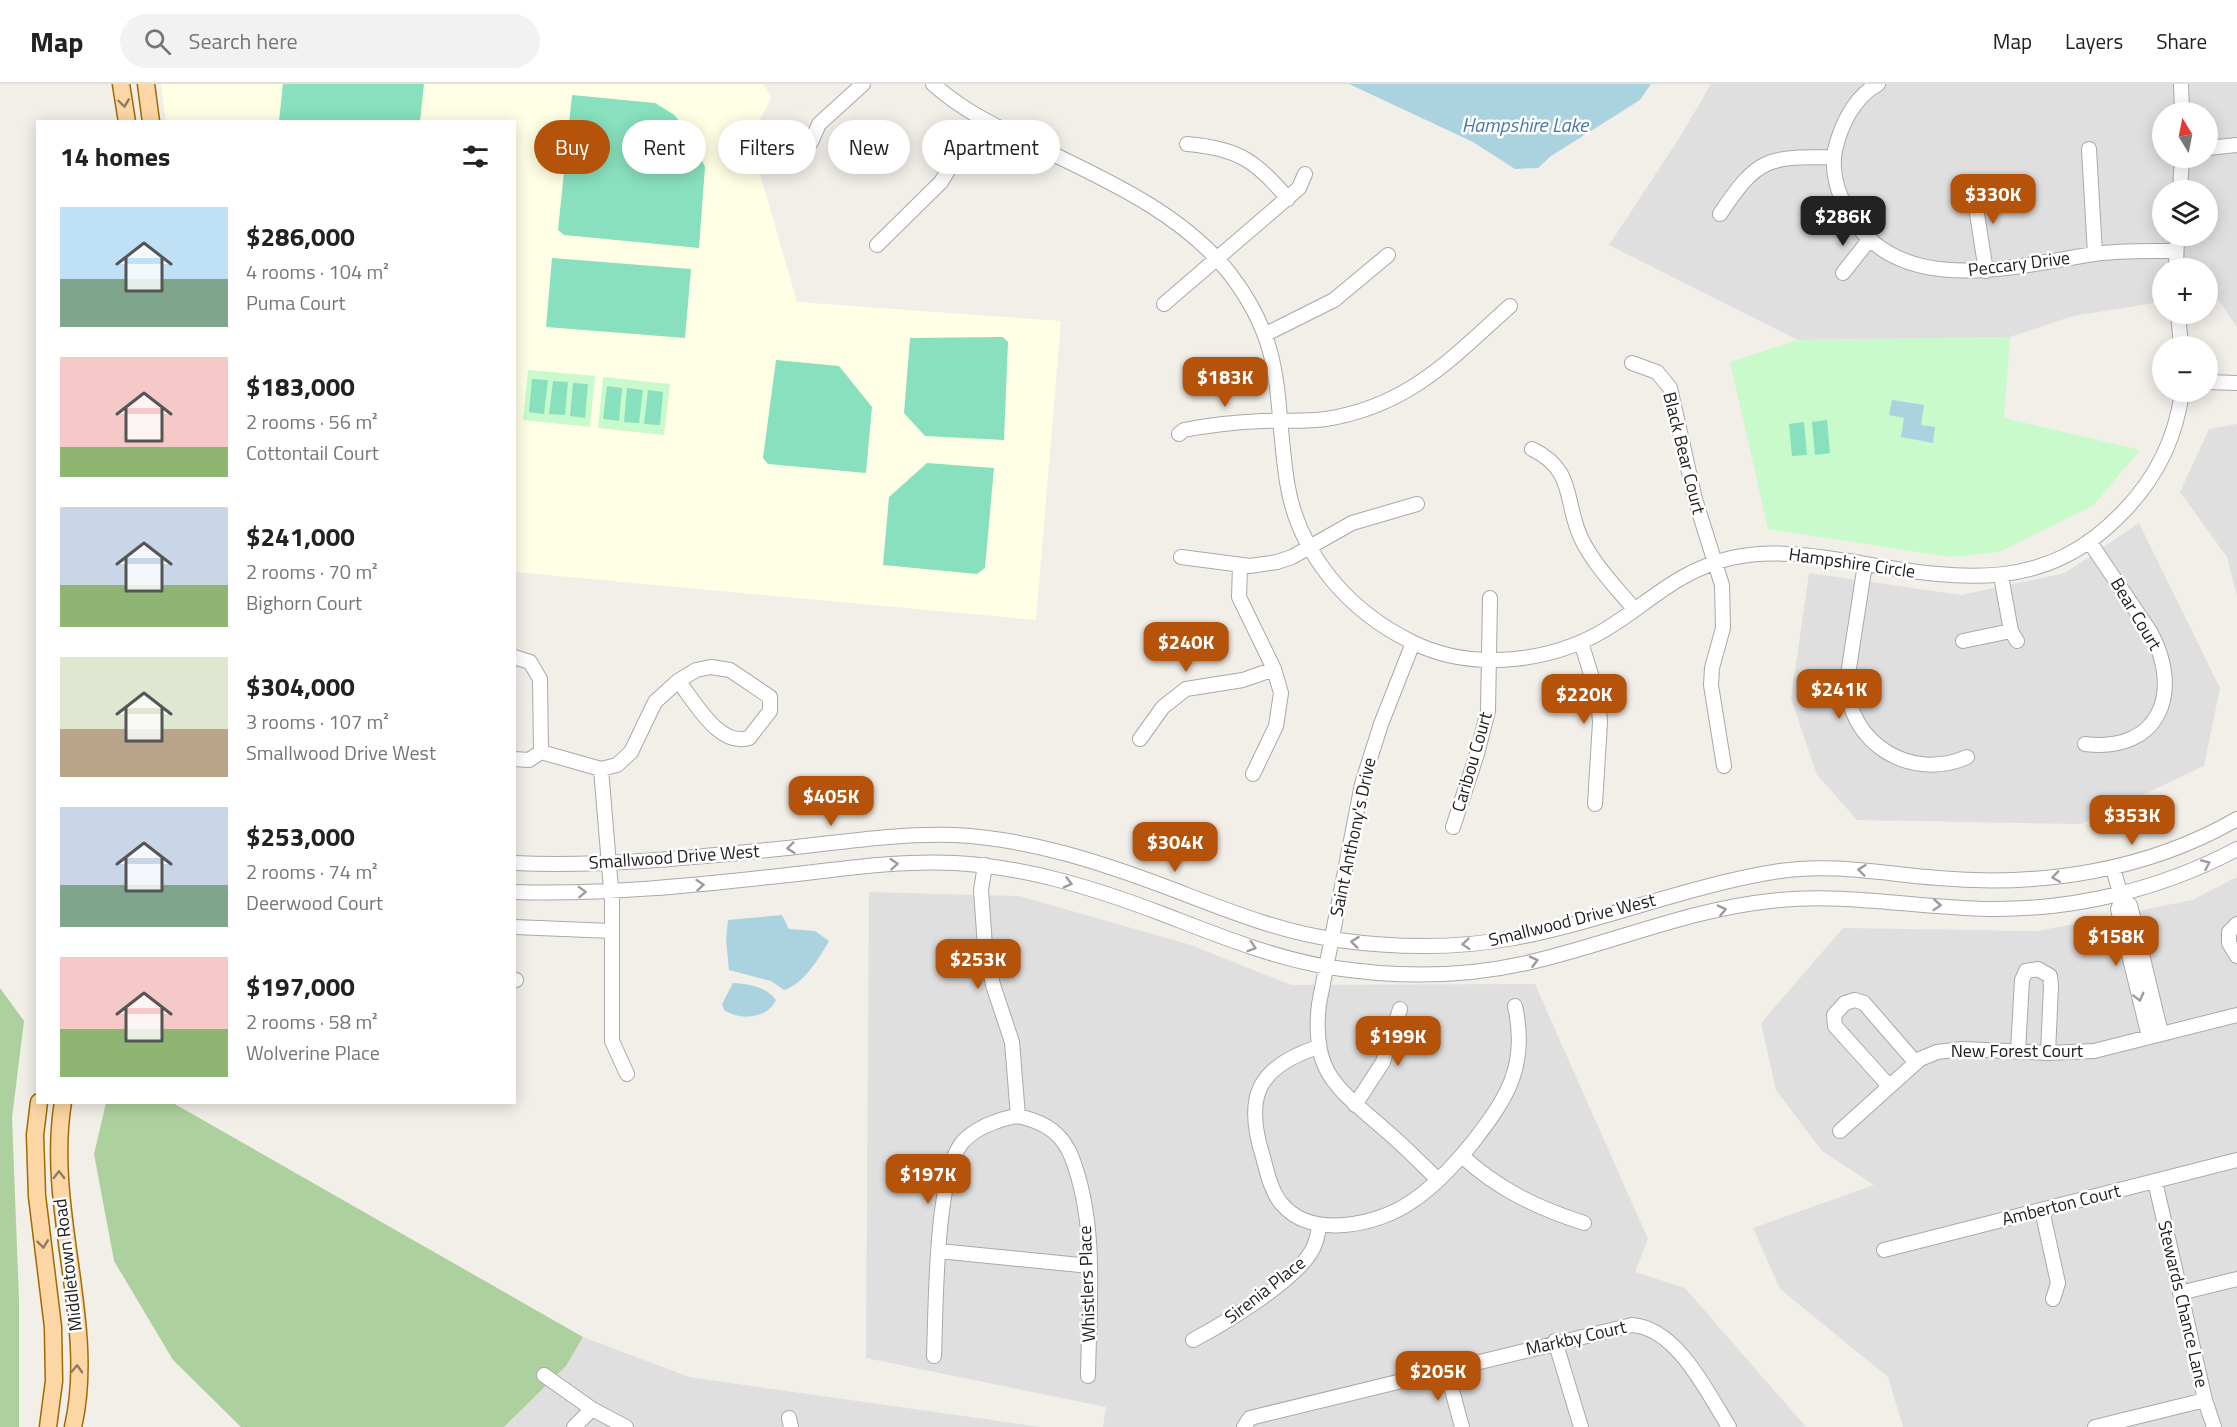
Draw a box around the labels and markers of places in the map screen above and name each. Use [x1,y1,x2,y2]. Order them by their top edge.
pin: $330K [1951,174,2035,225]
pin: $286K [1801,196,1885,247]
pin: $183K [1183,357,1267,408]
pin: $240K [1144,622,1228,673]
pin: $241K [1797,669,1881,720]
pin: $220K [1542,674,1626,725]
pin: $405K [789,776,873,827]
pin: $353K [2090,795,2174,846]
pin: $304K [1133,822,1217,873]
pin: $158K [2074,916,2158,967]
pin: $253K [936,939,1020,990]
pin: $199K [1356,1016,1440,1067]
pin: $197K [886,1154,970,1205]
pin: $205K [1396,1351,1480,1402]

